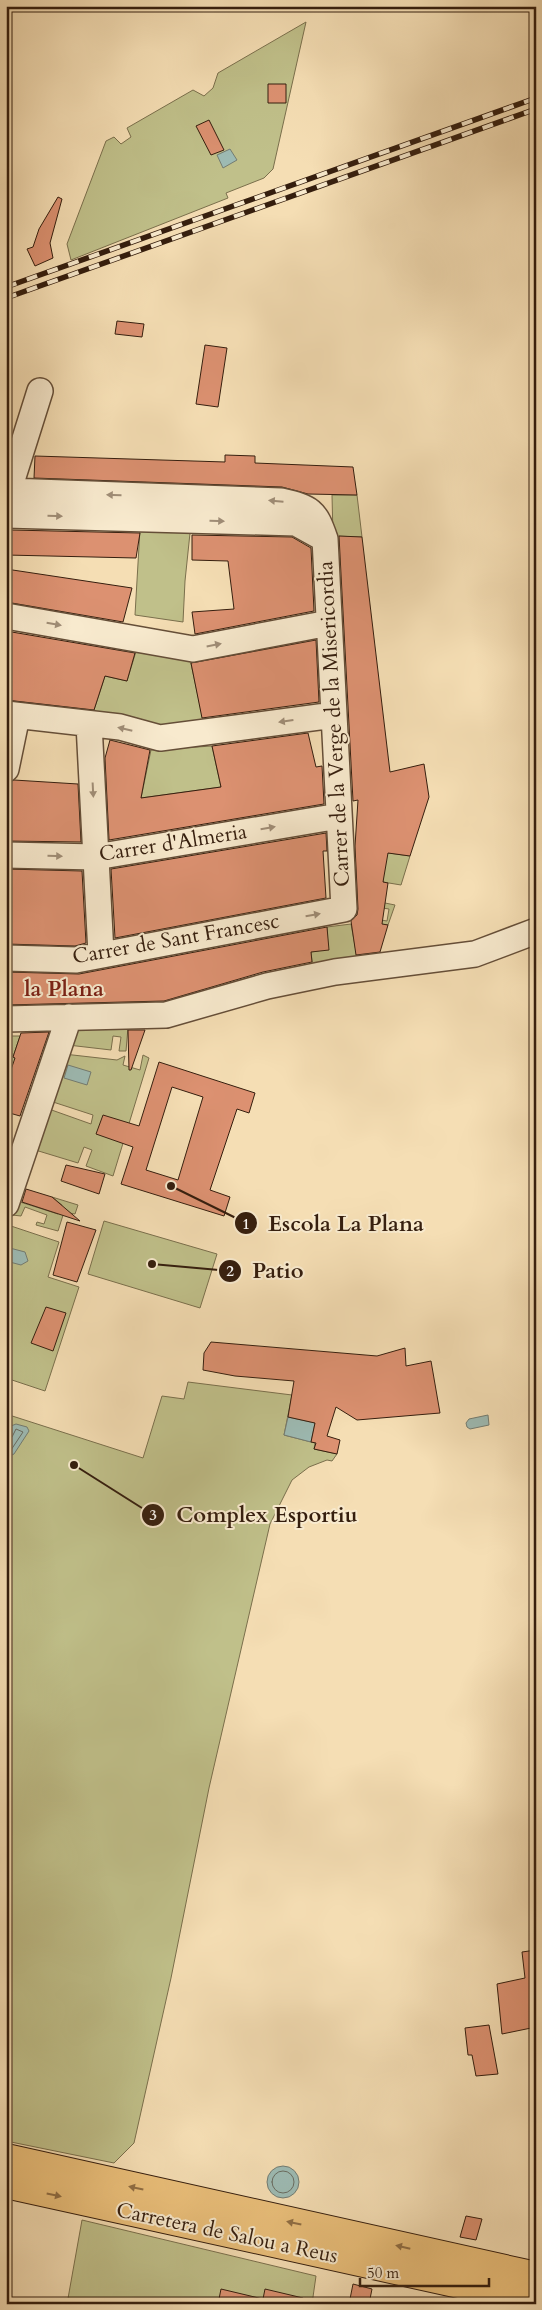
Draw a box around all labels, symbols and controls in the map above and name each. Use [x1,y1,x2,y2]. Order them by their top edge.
one-way arrow [106,491,122,499]
one-way arrow [268,496,284,504]
one-way arrow [47,512,63,520]
one-way arrow [210,517,226,525]
street label: Carrer de la Verge de la Misericordia [311,560,357,888]
one-way arrow [47,621,63,629]
one-way arrow [207,640,223,648]
one-way arrow [277,717,293,725]
one-way arrow [118,725,133,733]
one-way arrow [89,783,97,799]
street label: Carrer d'Almeria [97,817,249,869]
one-way arrow [260,824,276,832]
one-way arrow [47,852,63,860]
street label: Carrer de Sant Francesc [70,907,282,971]
one-way arrow [306,911,321,919]
district label: la Plana [24,974,104,1004]
callout: Escola La Plana [233,1205,434,1242]
text: Escola La Plana [268,1209,424,1239]
text: 1 [242,1214,250,1234]
callout: Patio [217,1252,313,1289]
text: Patio [252,1256,304,1286]
text: 2 [226,1261,234,1281]
callout: Complex Esportiu [141,1496,367,1533]
text: Complex Esportiu [176,1500,358,1530]
text: 3 [149,1505,157,1525]
one-way arrow [128,2184,143,2192]
one-way arrow [46,2191,62,2199]
street label: Carretera de Salou a Reus [114,2195,340,2271]
one-way arrow [286,2218,302,2226]
one-way arrow [395,2243,410,2251]
scale bar [360,2255,488,2287]
text: 50 m [367,2263,399,2283]

